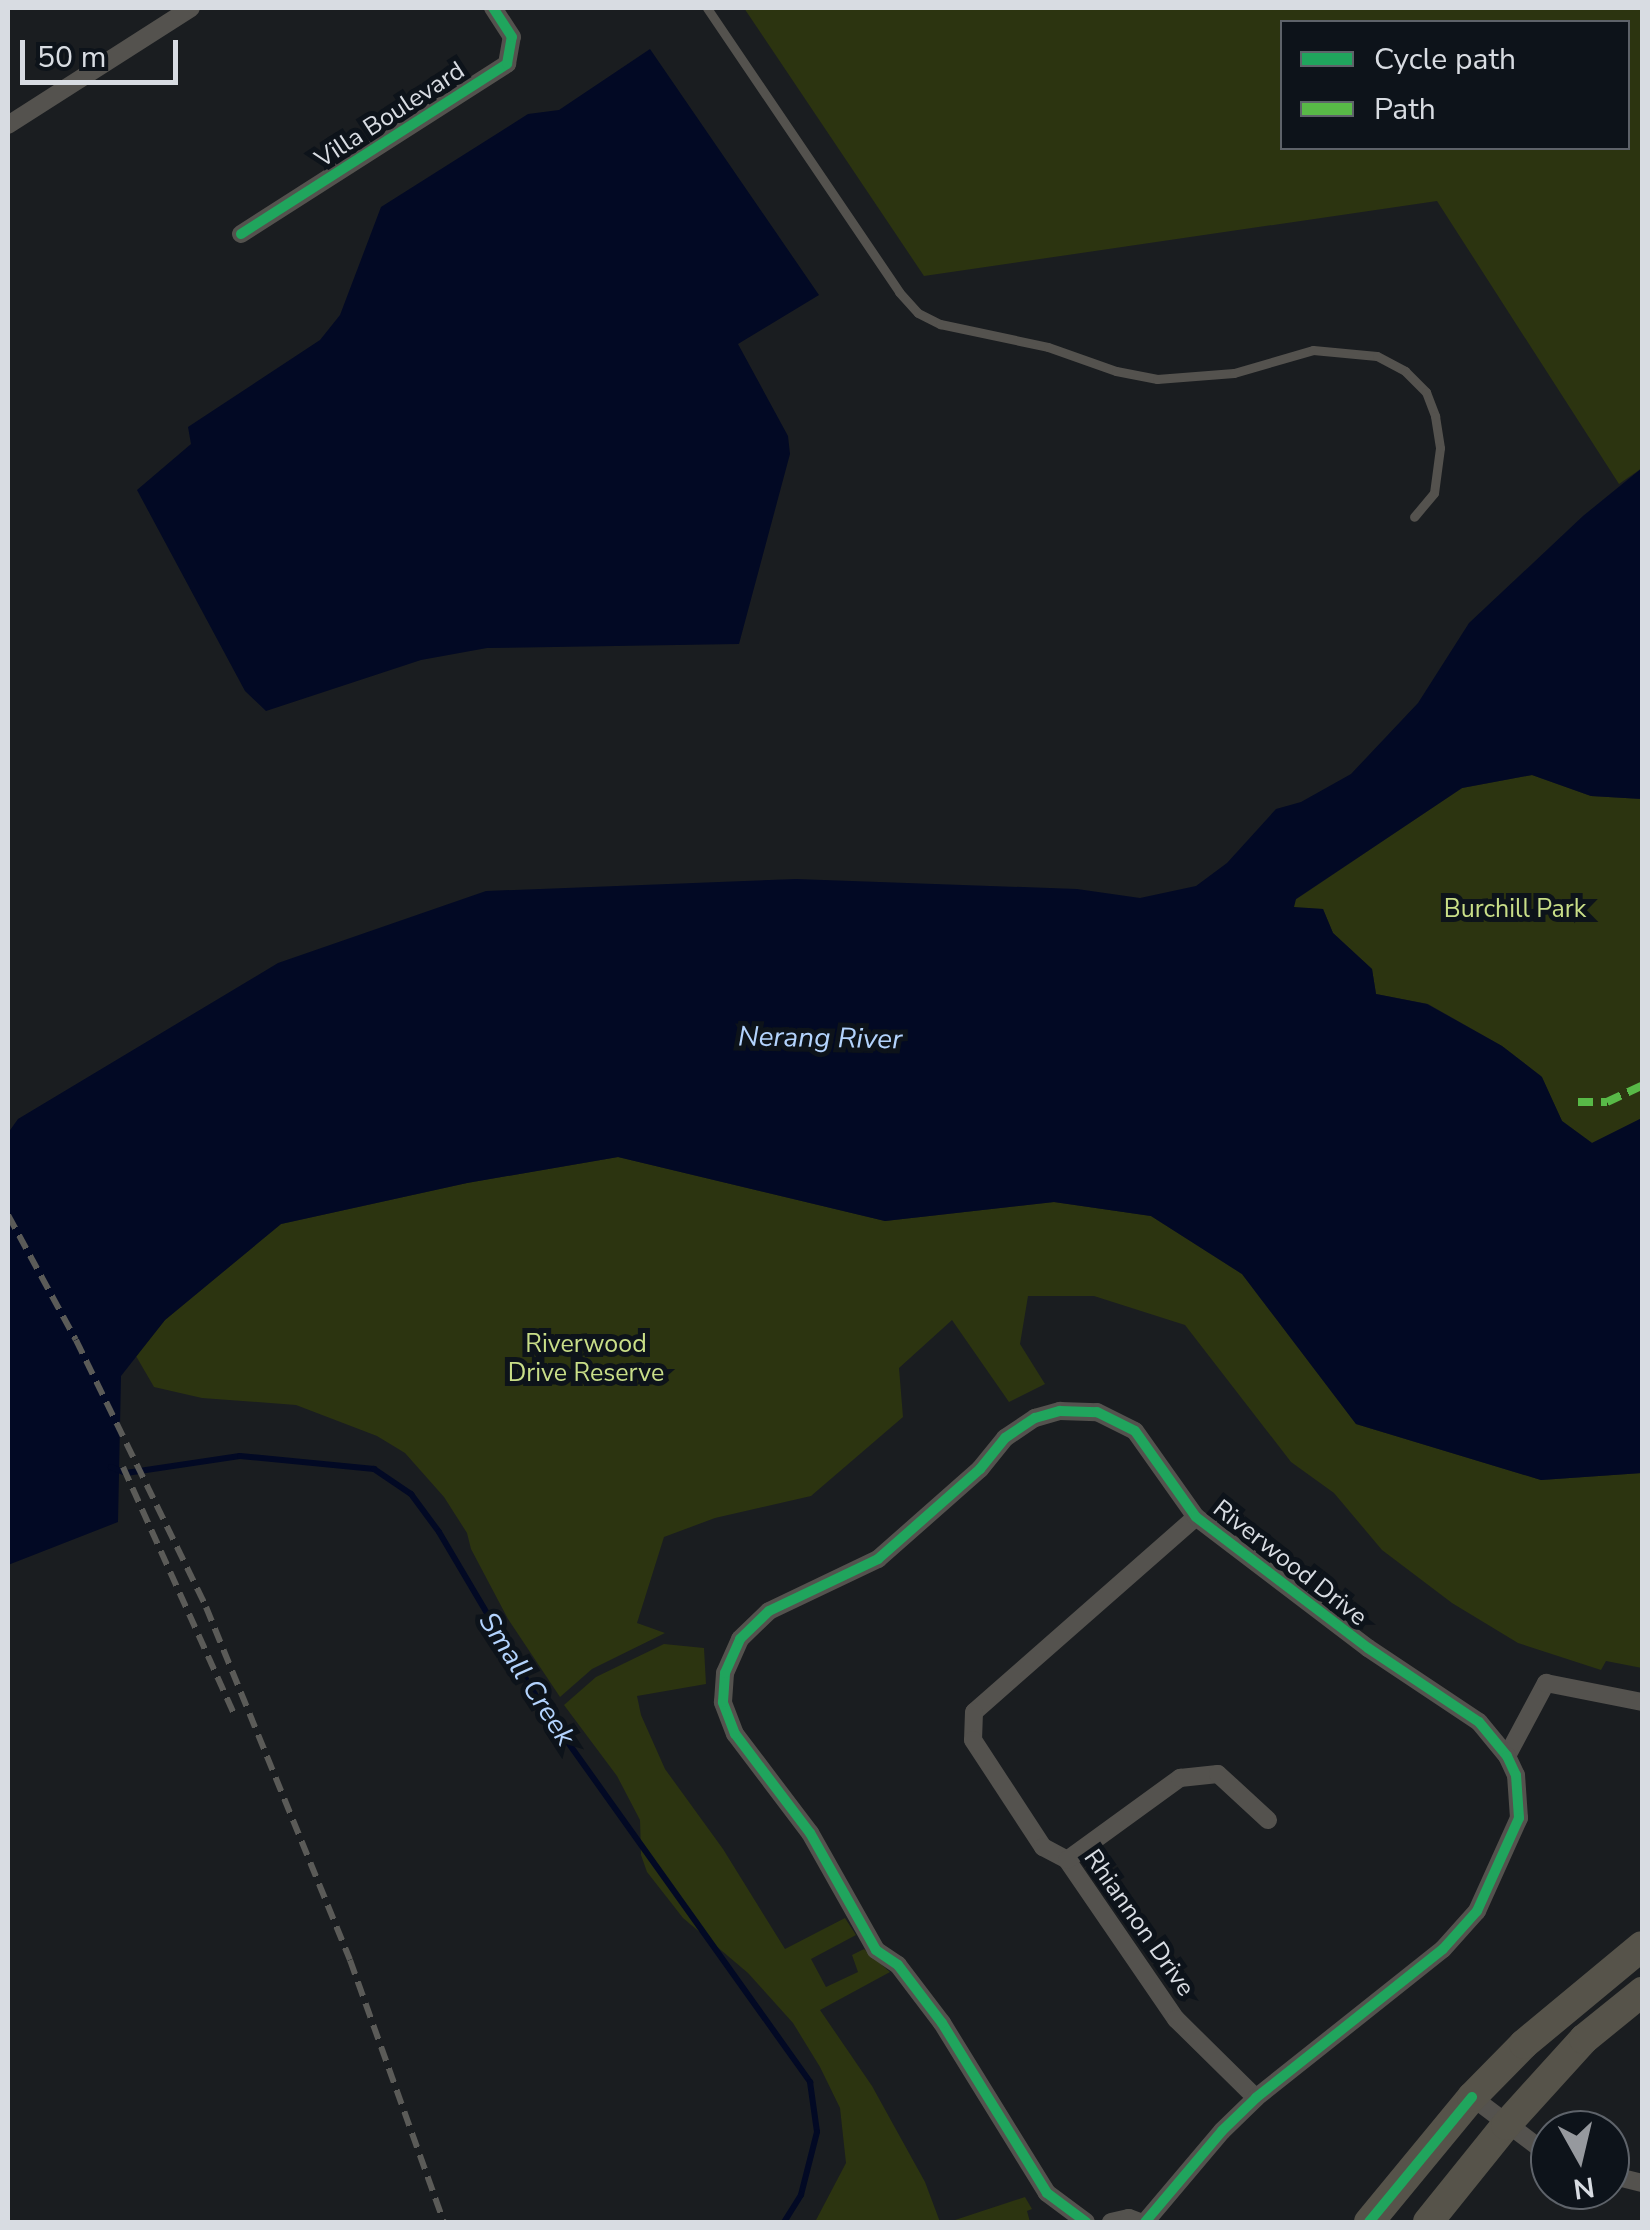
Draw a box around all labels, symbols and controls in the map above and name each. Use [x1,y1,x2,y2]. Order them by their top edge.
scale bar [25,20,182,82]
legend [1280,20,1630,150]
text: 50 m [37,37,106,78]
text: Cycle path [1374,39,1516,80]
street label: Villa Boulevard [310,56,470,174]
text: Path [1374,89,1436,130]
park label: Burchill Park [1444,894,1586,924]
water label: Nerang River [738,1020,902,1056]
park label: Riverwood Drive Reserve [508,1330,664,1389]
street label: Riverwood Drive [1207,1494,1373,1632]
water label: Small Creek [471,1606,583,1752]
street label: Rhiannon Drive [1077,1844,1201,2002]
north arrow [1530,2110,1630,2210]
text: N [1571,2167,1597,2208]

